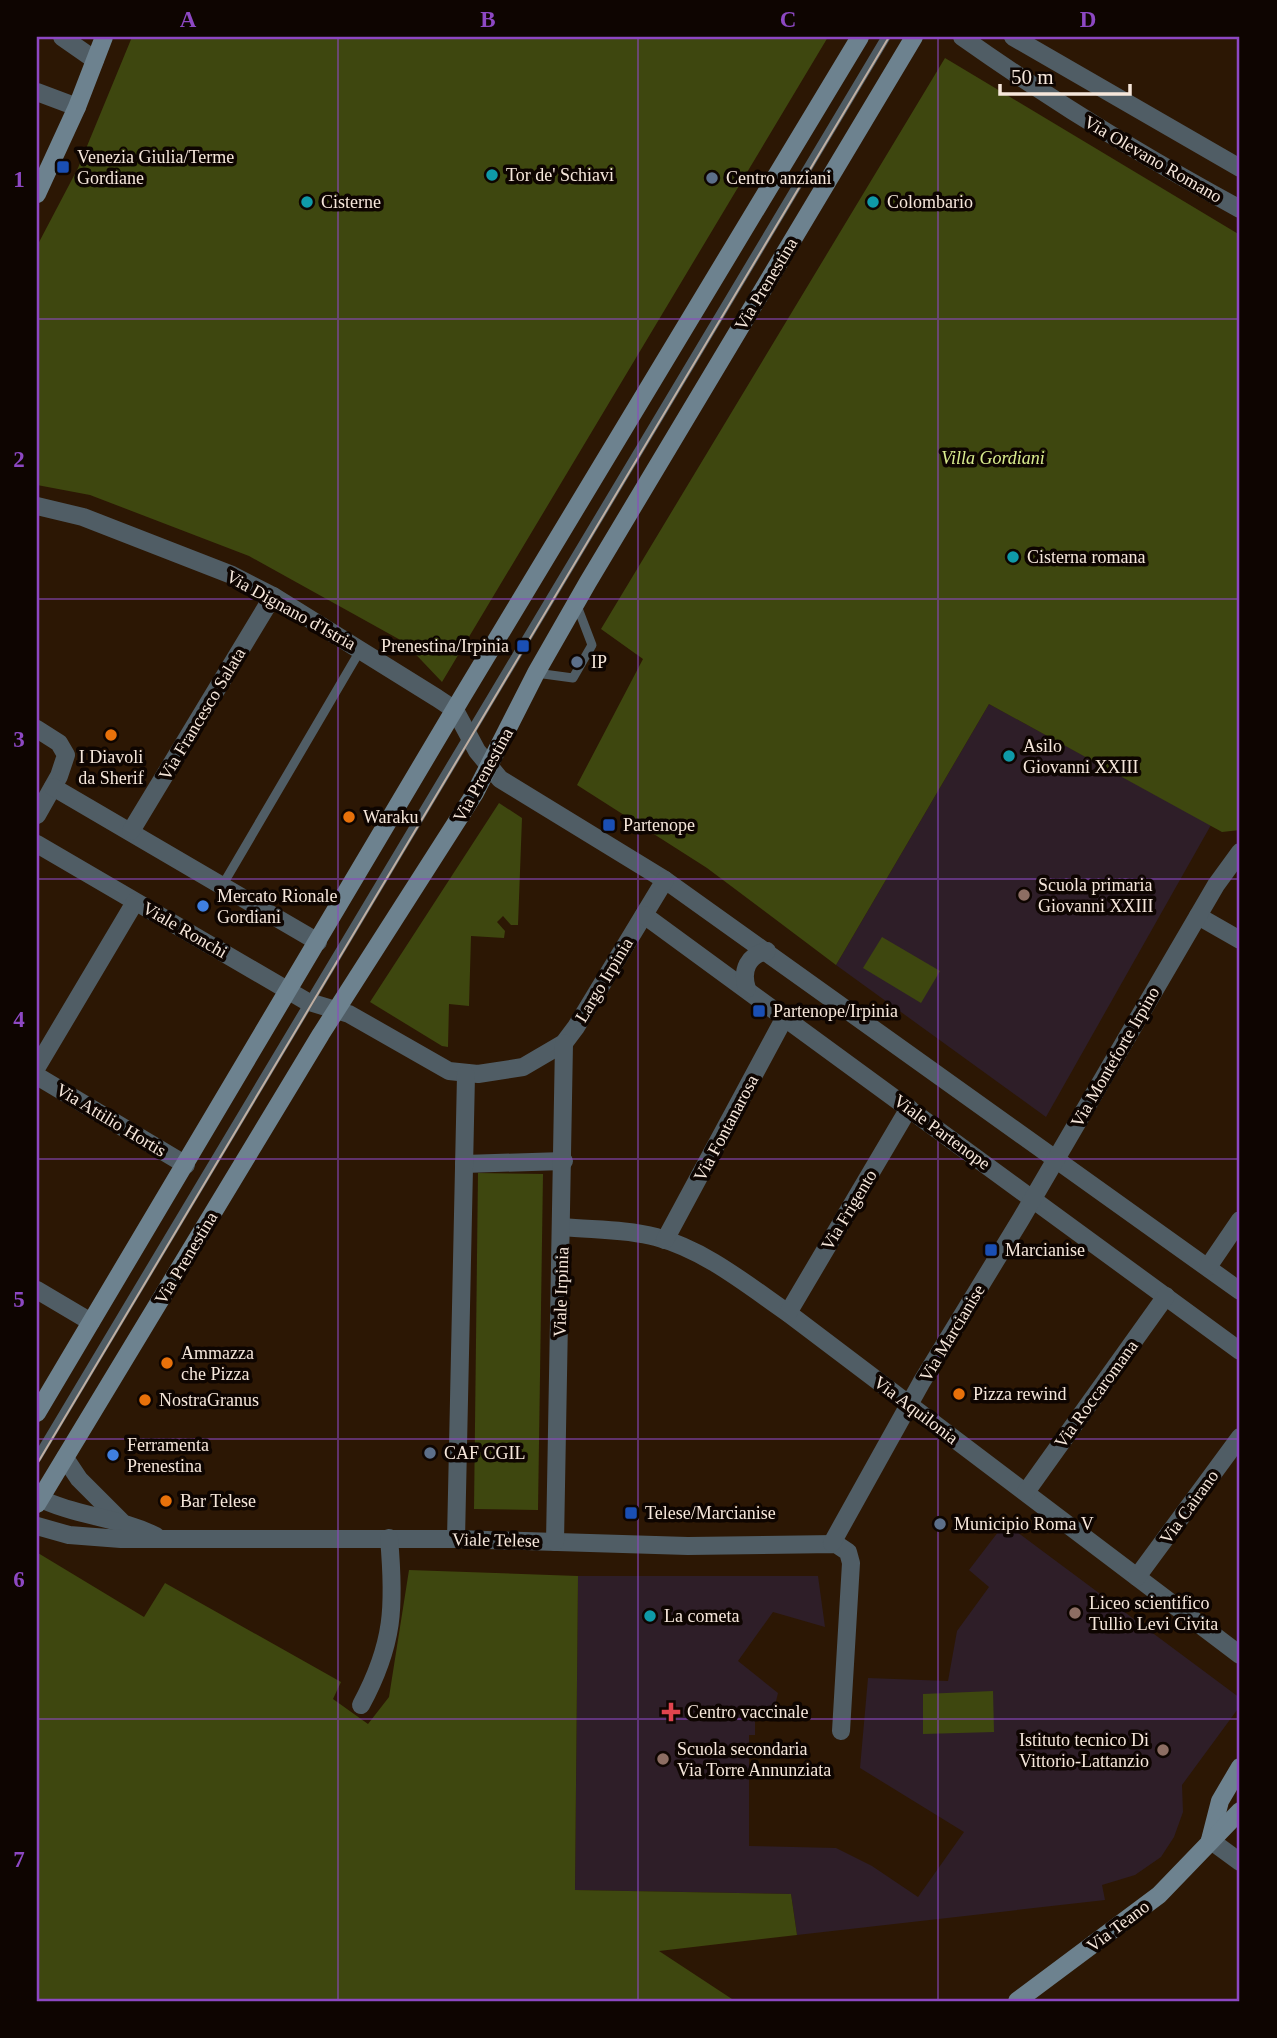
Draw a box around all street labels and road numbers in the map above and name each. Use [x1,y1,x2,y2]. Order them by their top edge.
street label: Via Olevano Romano [1080,111,1226,207]
street label: Via Prenestina [731,234,801,334]
street label: Via Dignano d'Istria [223,566,359,654]
street label: Via Francesco Salata [155,644,249,784]
street label: Via Prenestina [449,724,517,825]
street label: Viale Ronchi [139,898,231,962]
street label: Largo Irpinia [571,934,637,1026]
street label: Via Monteforte Irpino [1067,983,1163,1131]
street label: Via Fontanarosa [690,1071,762,1185]
street label: Via Attilio Hortis [52,1079,170,1161]
street label: Viale Partenope [890,1090,994,1174]
street label: Via Frigento [817,1166,881,1254]
street label: Via Prenestina [151,1208,221,1308]
street label: Viale Irpinia [549,1246,573,1338]
street label: Via Marcianise [915,1281,989,1385]
street label: Via Roccaromana [1050,1336,1142,1452]
street label: Via Aquilonia [870,1372,962,1448]
street label: Via Cairano [1156,1466,1222,1548]
street label: Viale Telese [452,1529,540,1551]
street label: Via Teano [1083,1896,1153,1956]

